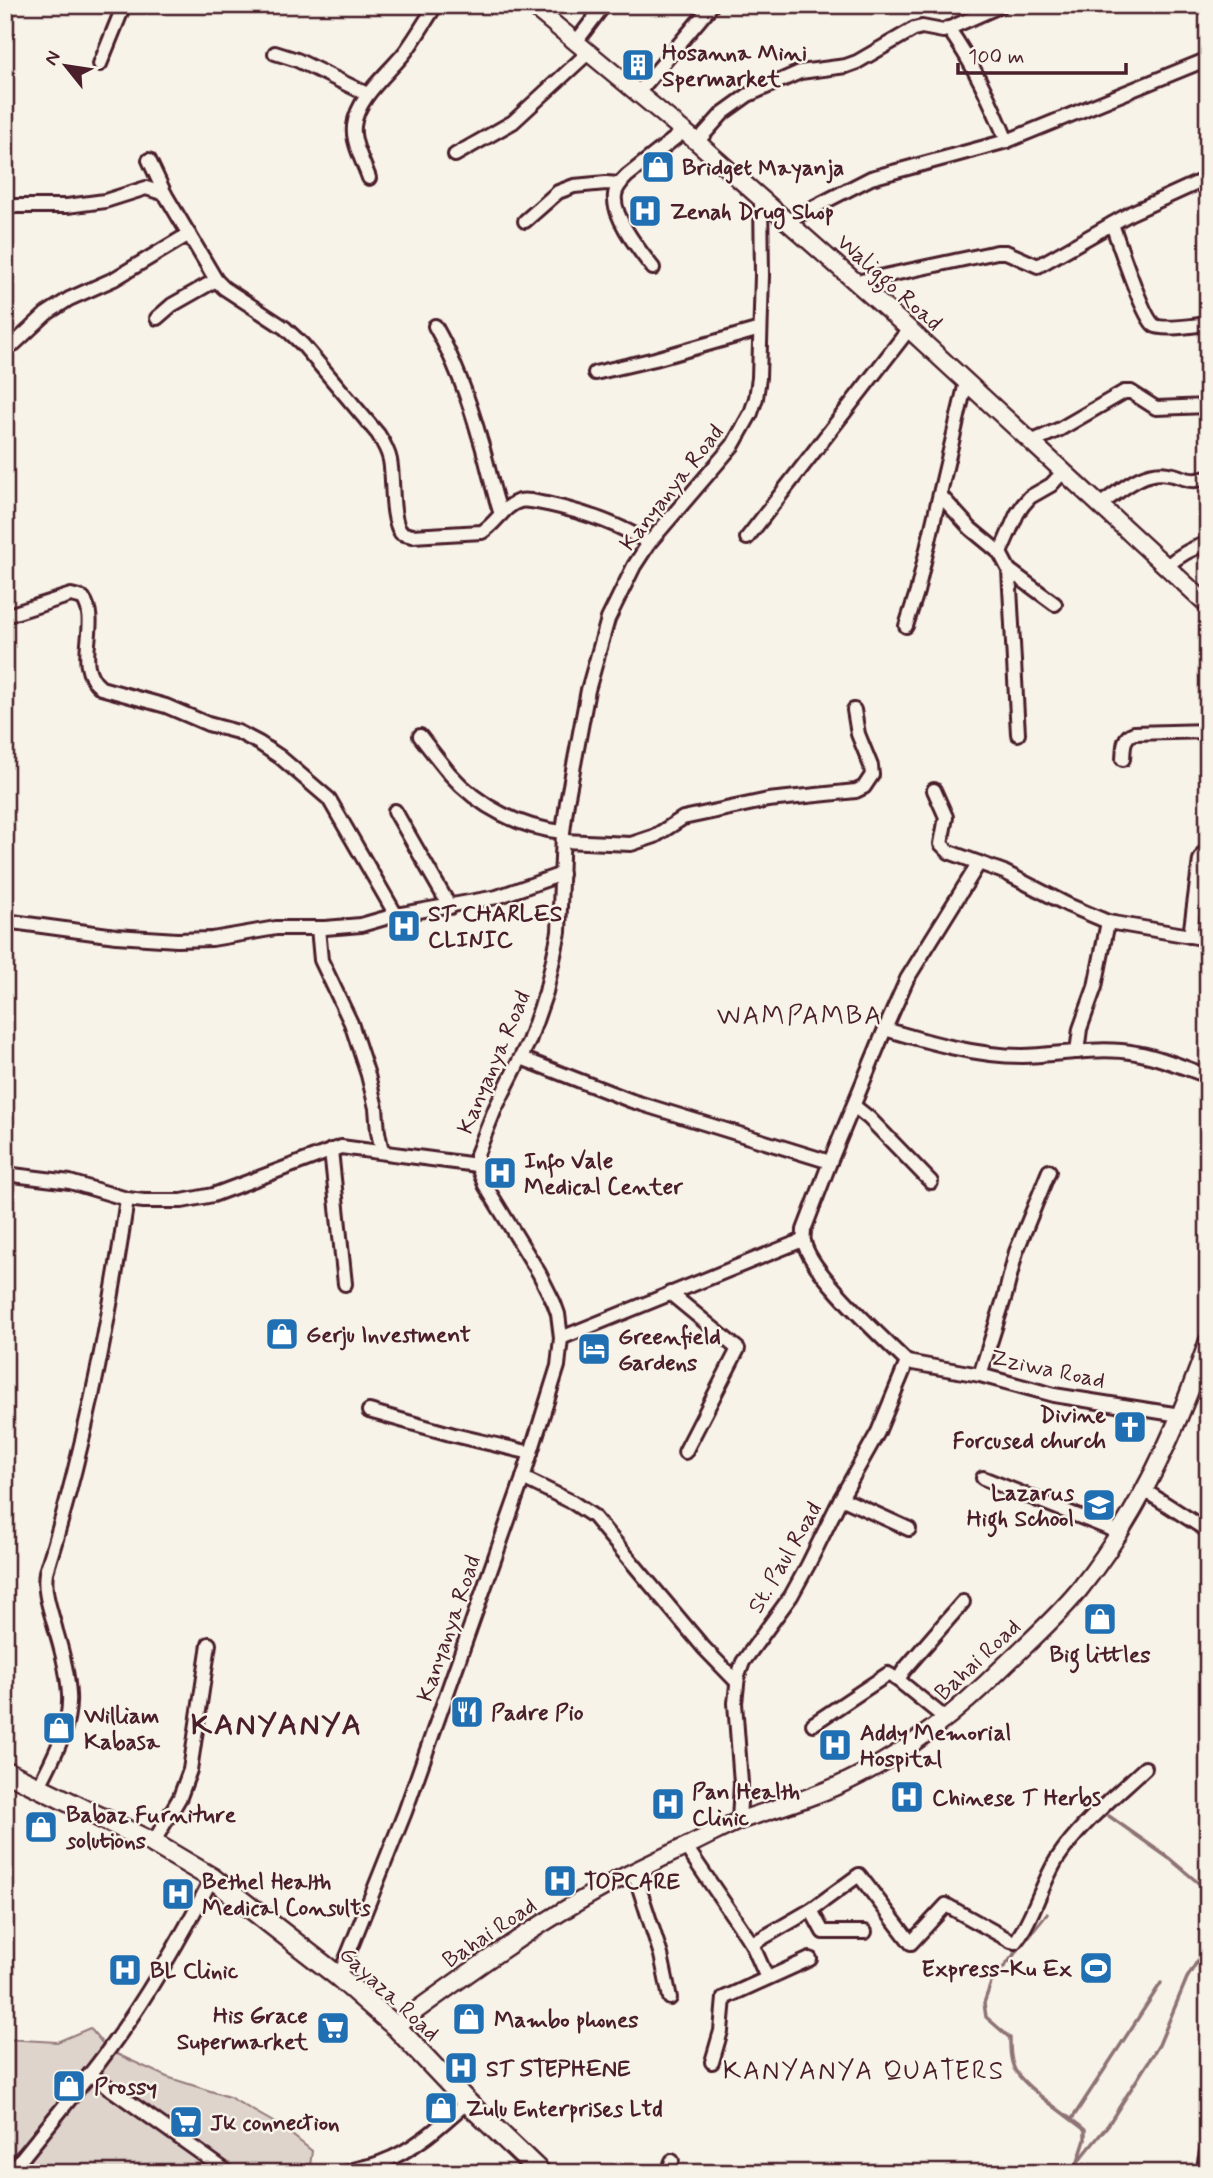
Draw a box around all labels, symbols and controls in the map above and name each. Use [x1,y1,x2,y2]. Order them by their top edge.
north arrow [32,32,102,102]
scale bar [958,32,1126,76]
place label: Hosanna Mini Spermarket [662,39,807,95]
text: 100 m [968,43,1024,71]
building icon: Hosanna Mini Spermarket [619,46,657,84]
text: N [39,47,67,70]
shop icon: Bridget Mayanja [639,148,677,186]
place label: Bridget Mayanja [682,154,844,184]
hospital icon: Zenah Drug Shop [626,192,664,230]
place label: Zenah Drug Shop [670,198,834,230]
street label: Waliggo Road [828,228,948,340]
street label: Kanyanya Road [614,419,731,558]
place label: ST CHARLES CLINIC [428,900,563,956]
hospital icon: ST CHARLES CLINIC [385,907,423,945]
street label: Kanyanya Road [451,987,539,1139]
district label: WAMPAMBA [717,1000,883,1034]
place label: Info Vale Medical Center [524,1147,684,1203]
hospital icon: Info Vale Medical Center [481,1154,519,1192]
shop icon: Gerju Investment [263,1315,301,1353]
place label: Gerju Investment [306,1321,471,1351]
place label: Greenfield Gardens [618,1323,721,1379]
hotel icon: Greenfield Gardens [575,1330,613,1368]
street label: Zziwa Road [988,1343,1108,1397]
place label: Divine Forcused church [953,1401,1106,1457]
church icon: Divine Forcused church [1111,1408,1149,1446]
place label: Lazarus High School [967,1479,1075,1538]
school or university icon: Lazarus High School [1080,1486,1118,1524]
street label: St. Paul Road [742,1497,830,1619]
street label: Kanyanya Road [411,1551,489,1706]
shop icon: Big littles [1081,1600,1119,1638]
street label: Bahai Road [929,1613,1028,1708]
place label: Big littles [1049,1641,1151,1674]
restaurant icon: Padre Pio [448,1693,486,1731]
place label: Padre Pio [491,1699,584,1729]
place label: William Kabasa [83,1702,161,1758]
district label: KANYANYA [191,1706,363,1745]
shop icon: William Kabasa [40,1709,78,1747]
place label: Addy Memorial Hospital [860,1719,1011,1775]
hospital icon: Addy Memorial Hospital [816,1726,854,1764]
place label: Pan Health Clinic [692,1778,800,1834]
hospital icon: Chinese T Herbs [888,1778,926,1816]
place label: Chinese T Herbs [932,1784,1101,1814]
hospital icon: Pan Health Clinic [649,1785,687,1823]
place label: Babaz Furniture solutions [65,1801,237,1857]
shop icon: Babaz Furniture solutions [22,1808,60,1846]
hospital icon: TOPCARE [541,1862,579,1900]
place label: Bethel Health Medical Consults [202,1868,372,1924]
place label: TOPCARE [584,1868,681,1898]
hospital icon: Bethel Health Medical Consults [159,1875,197,1913]
street label: Bahai Road [437,1891,543,1976]
street label: Gayaza Road [332,1940,445,2049]
sports icon: Express-Ku Ex [1077,1949,1115,1987]
hospital icon: BL Clinic [106,1951,144,1989]
place label: Express-Ku Ex [921,1955,1073,1985]
place label: BL Clinic [150,1957,239,1987]
shop icon: Mambo phones [450,2000,488,2038]
place label: His Grace Supermarket [177,2002,308,2058]
place label: Mambo phones [494,2006,639,2036]
supermarket icon: His Grace Supermarket [314,2009,352,2047]
hospital icon: ST STEPHENE [442,2049,480,2087]
place label: ST STEPHENE [486,2055,631,2085]
district label: KANYANYA QUATERS [723,2055,1005,2089]
shop icon: Prossy [50,2067,88,2105]
place label: Prossy [94,2073,157,2103]
shop icon: Zulu Enterprises Ltd [422,2089,460,2127]
place label: Zulu Enterprises Ltd [466,2095,663,2125]
supermarket icon: Jk connection [167,2103,205,2141]
place label: Jk connection [210,2109,340,2139]

